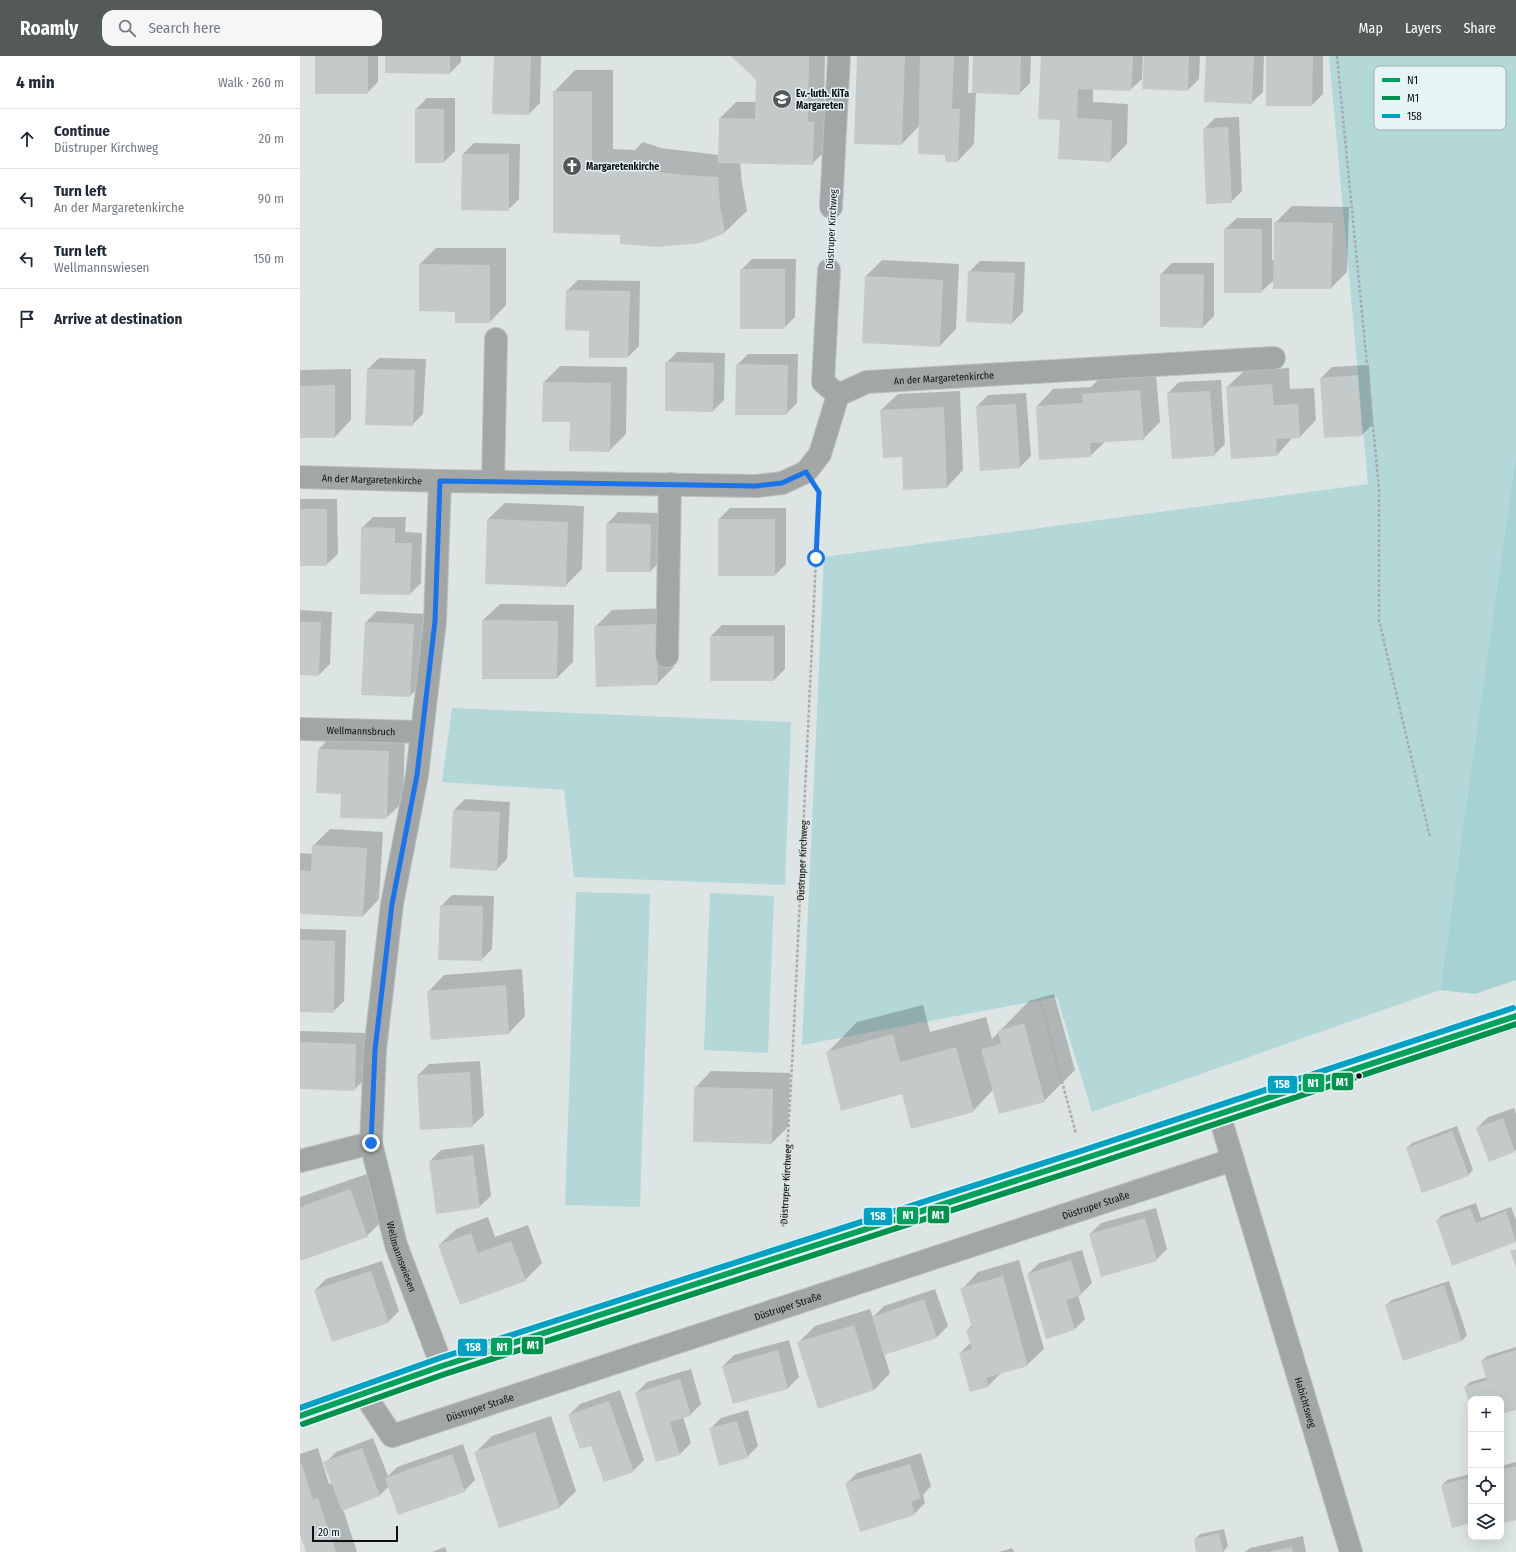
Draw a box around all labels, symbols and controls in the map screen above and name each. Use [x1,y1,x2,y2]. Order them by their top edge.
search box [102,10,382,46]
text: Roamly [20,17,78,40]
icon: search [116,17,138,39]
text: Search here [148,19,221,37]
text: Map [1359,20,1383,37]
text: Layers [1405,20,1441,37]
text: Share [1463,20,1496,37]
legend [1374,66,1506,130]
text: 4 min [16,72,55,93]
text: N1 [1407,74,1418,87]
text: Walk · 260 m [218,75,284,90]
school or university icon: Ev.-luth. KiTa Margareten [771,88,793,110]
place label: Ev.-luth. KiTa Margareten [796,88,849,112]
text: M1 [1407,92,1419,105]
text: 158 [1407,110,1422,123]
text: Continue [54,122,110,140]
icon: ahead [16,128,38,150]
text: 20 m [258,131,284,146]
text: Düstruper Kirchweg [54,140,158,155]
church icon: Margaretenkirche [561,155,583,177]
place label: Margaretenkirche [586,161,659,173]
text: Turn left [54,182,107,200]
icon: left [16,188,38,210]
street label: Düstruper Kirchweg [824,188,840,269]
text: 90 m [258,191,284,206]
text: An der Margaretenkirche [54,200,184,215]
text: Turn left [54,242,107,260]
icon: left [16,248,38,270]
text: 150 m [253,251,284,266]
text: Wellmannswiesen [54,260,149,275]
icon: arrive [16,308,38,330]
text: Arrive at destination [54,310,182,328]
street label: An der Margaretenkirche [894,370,994,387]
street label: An der Margaretenkirche [322,473,422,487]
route start [807,549,825,567]
street label: Wellmannsbruch [326,725,395,738]
street label: Düstruper Kirchweg [795,820,811,901]
unlabelled marker [1354,1071,1364,1081]
line badge: M1 [1331,1072,1354,1091]
line badge: N1 [1302,1073,1325,1093]
line badge: 158 [1267,1075,1298,1094]
text: M1 [1336,1076,1348,1089]
text: N1 [1307,1077,1319,1090]
text: 158 [1274,1078,1290,1091]
route end [362,1134,380,1152]
street label: Düstruper Kirchweg [778,1143,795,1225]
street label: Düstruper Straße [1061,1189,1131,1222]
line badge: M1 [927,1205,950,1224]
line badge: N1 [896,1206,919,1225]
line badge: 158 [863,1207,893,1226]
text: N1 [902,1209,914,1222]
text: M1 [932,1209,944,1222]
text: 158 [870,1210,886,1223]
street label: Wellmannswiesen [383,1220,418,1294]
street label: Düstruper Straße [753,1290,823,1324]
line badge: M1 [521,1336,544,1355]
line badge: N1 [490,1337,513,1356]
line badge: 158 [457,1338,488,1357]
text: M1 [527,1339,539,1352]
text: 158 [465,1341,481,1354]
text: N1 [496,1341,508,1354]
street label: Habichtsweg [1292,1376,1318,1429]
street label: Düstruper Straße [445,1391,515,1425]
map controls [1468,1396,1504,1540]
button: + [1468,1396,1504,1432]
button: − [1468,1432,1504,1468]
button: locate [1468,1468,1504,1504]
button: layers [1468,1504,1504,1540]
scale bar [312,1524,398,1543]
text: 20 m [318,1526,340,1539]

